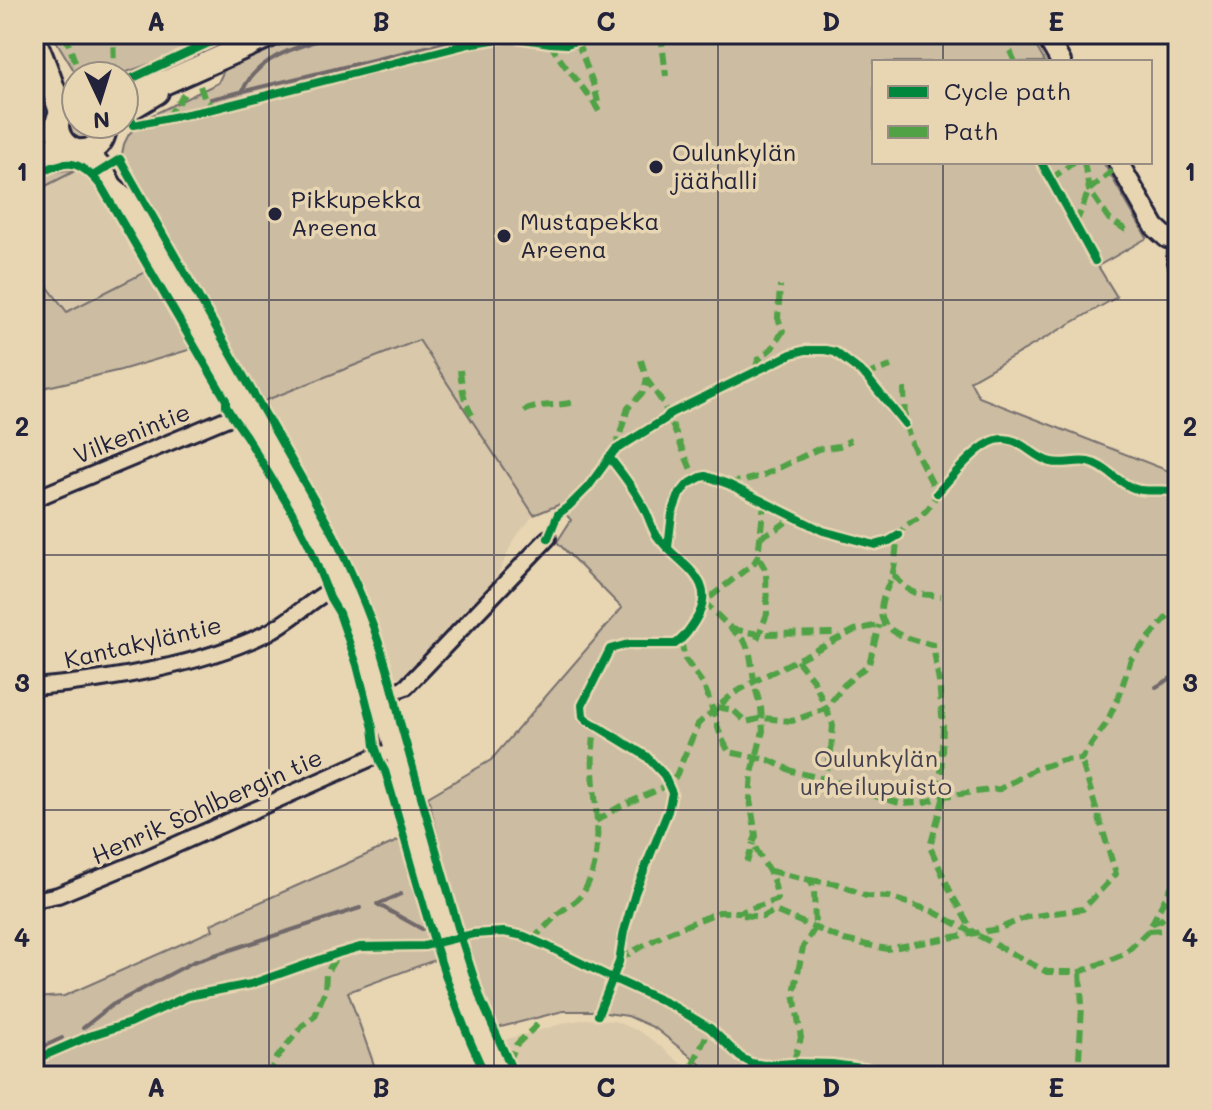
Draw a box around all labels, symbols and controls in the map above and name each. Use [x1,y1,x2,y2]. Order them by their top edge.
text: A [147,4,165,38]
text: B [372,4,390,38]
text: C [596,4,616,38]
text: D [822,4,840,38]
text: E [1048,4,1064,38]
north arrow [60,60,140,140]
legend [872,60,1152,164]
text: Cycle path [944,75,1070,106]
text: N [92,105,111,135]
text: Path [944,115,998,146]
place label: Oulunkylän jäähalli [670,136,796,195]
text: 1 [16,154,28,188]
text: 1 [1184,154,1196,188]
marker: Oulunkylän jäähalli [647,158,665,176]
place label: Pikkupekka Areena [291,183,422,242]
marker: Pikkupekka Areena [266,205,284,223]
place label: Mustapekka Areena [520,205,660,264]
marker: Mustapekka Areena [495,227,513,245]
street label: Vilkenintie [69,395,194,470]
text: 2 [15,409,29,443]
text: 2 [1183,409,1197,443]
street label: Kantakyläntie [61,608,224,675]
text: 3 [14,665,30,699]
text: 3 [1182,665,1198,699]
street label: Henrik Sohlbergin tie [86,741,327,871]
park label: Oulunkylän urheilupuisto [800,742,952,801]
text: 4 [14,920,30,954]
text: 4 [1182,920,1198,954]
text: A [147,1070,165,1104]
text: B [372,1070,390,1104]
text: C [596,1070,616,1104]
text: D [822,1070,840,1104]
text: E [1048,1070,1064,1104]

